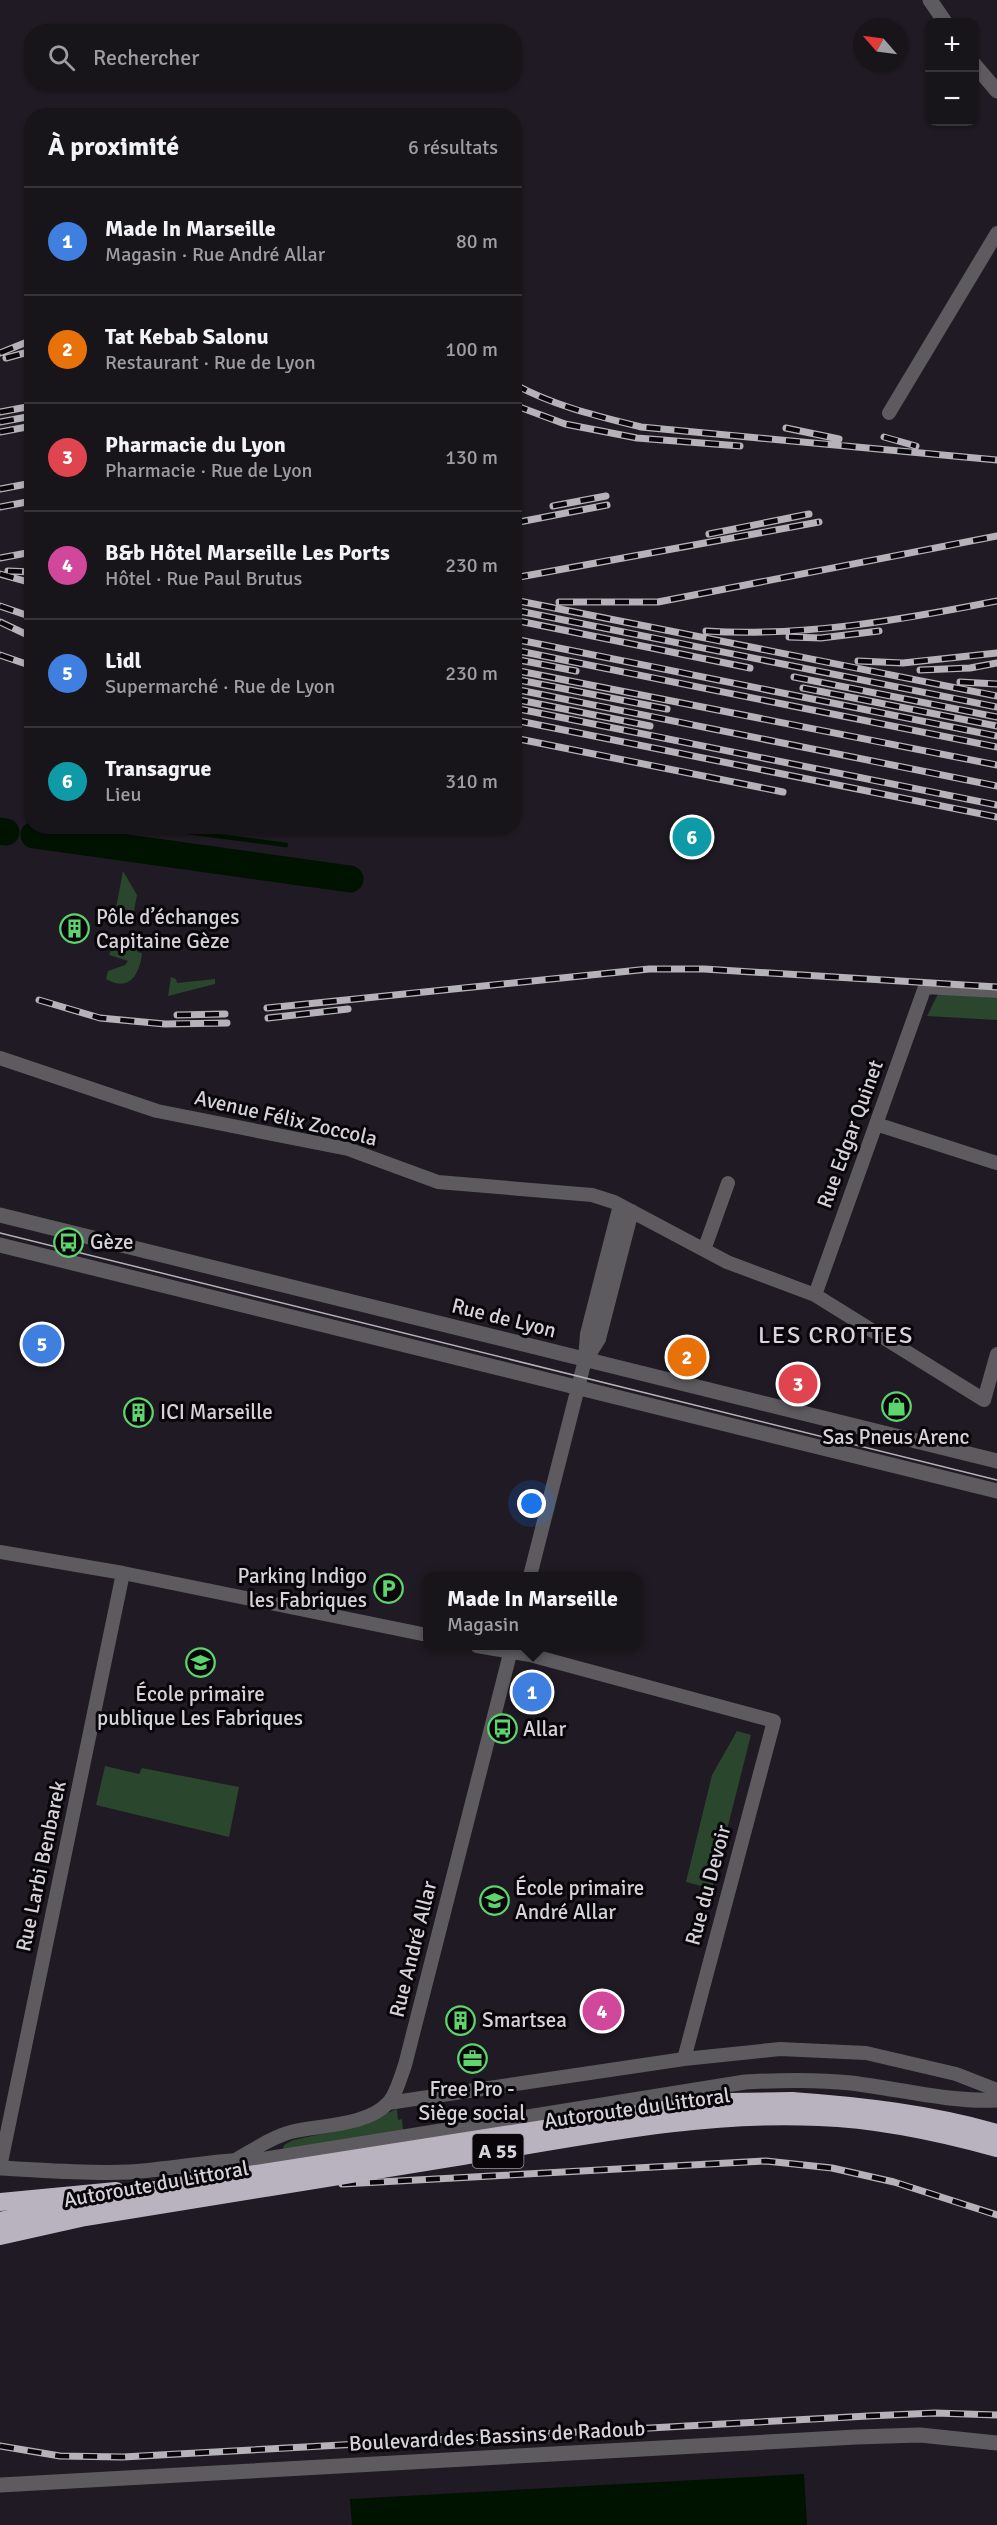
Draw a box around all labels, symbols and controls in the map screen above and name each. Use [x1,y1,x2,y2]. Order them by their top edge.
north arrow [853,18,907,72]
map controls [925,18,979,126]
button: + [925,18,979,72]
search box [24,24,522,90]
icon: search [45,41,78,74]
text: Rechercher [93,44,199,71]
button: − [925,72,979,126]
text: À proximité [48,131,179,163]
text: 6 résultats [408,135,498,160]
text: Made In Marseille [105,215,276,242]
text: 1 [62,229,73,254]
text: 80 m [456,229,498,254]
text: Magasin · Rue André Allar [105,242,325,267]
text: Tat Kebab Salonu [105,323,269,350]
text: 2 [62,337,73,362]
text: 100 m [445,337,498,362]
text: Restaurant · Rue de Lyon [105,350,316,375]
text: Pharmacie du Lyon [105,431,286,458]
text: 3 [62,445,73,470]
text: 130 m [445,445,498,470]
text: Pharmacie · Rue de Lyon [105,458,313,483]
text: B&b Hôtel Marseille Les Ports [105,539,390,566]
text: 4 [62,553,73,578]
text: 230 m [445,553,498,578]
text: Hôtel · Rue Paul Brutus [105,566,302,591]
text: Lidl [105,647,141,674]
text: 5 [62,661,73,686]
text: 230 m [445,661,498,686]
text: Supermarché · Rue de Lyon [105,674,335,699]
text: Transagrue [105,755,211,782]
text: 6 [62,769,73,794]
text: 310 m [445,769,498,794]
text: Lieu [105,782,141,807]
pin: 6 [672,814,712,860]
place label: Pôle d’échanges Capitaine Gèze [96,904,239,954]
building icon: Pôle d’échanges Capitaine Gèze [59,913,91,945]
street label: Rue Edgar Quinet [811,1056,889,1212]
street label: Avenue Félix Zoccola [192,1084,380,1152]
bus stop icon: Gèze [53,1226,85,1258]
place label: Gèze [90,1229,134,1255]
street label: Rue de Lyon [449,1292,559,1344]
district label: LES CROTTES [758,1320,914,1350]
pin: 5 [22,1322,62,1366]
pin: 2 [668,1334,706,1380]
pin: 3 [778,1362,818,1406]
shop icon: Sas Pneus Arenc [880,1390,912,1422]
building icon: ICI Marseille [123,1396,155,1428]
place label: ICI Marseille [160,1399,273,1425]
place label: Sas Pneus Arenc [822,1424,970,1450]
your location [517,1489,546,1518]
place label: Parking Indigo les Fabriques [238,1563,367,1613]
parking icon: Parking Indigo les Fabriques [372,1572,404,1604]
popup [423,1572,642,1650]
text: Made In Marseille [447,1585,618,1612]
text: Magasin [447,1612,519,1637]
school or university icon: École primaire publique Les Fabriques [184,1647,216,1679]
pin: 1 [512,1670,552,1714]
place label: École primaire publique Les Fabriques [97,1681,303,1731]
bus stop icon: Allar [486,1713,518,1745]
place label: Allar [523,1716,566,1742]
street label: Rue Larbi Benbarek [10,1778,72,1954]
street label: Rue du Devoir [679,1822,737,1948]
place label: École primaire André Allar [515,1875,644,1925]
street label: Rue André Allar [383,1878,443,2020]
school or university icon: École primaire André Allar [478,1884,510,1916]
pin: 4 [582,1988,622,2034]
building icon: Smartsea [445,2004,477,2036]
place label: Smartsea [482,2007,567,2033]
office icon: Free Pro - Siège social [456,2042,488,2074]
place label: Free Pro - Siège social [419,2076,525,2126]
street label: Autoroute du Littoral [542,2082,732,2134]
road number: A 55 [472,2134,524,2168]
street label: Autoroute du Littoral [61,2155,251,2213]
street label: Boulevard des Bassins de Radoub [348,2415,646,2457]

